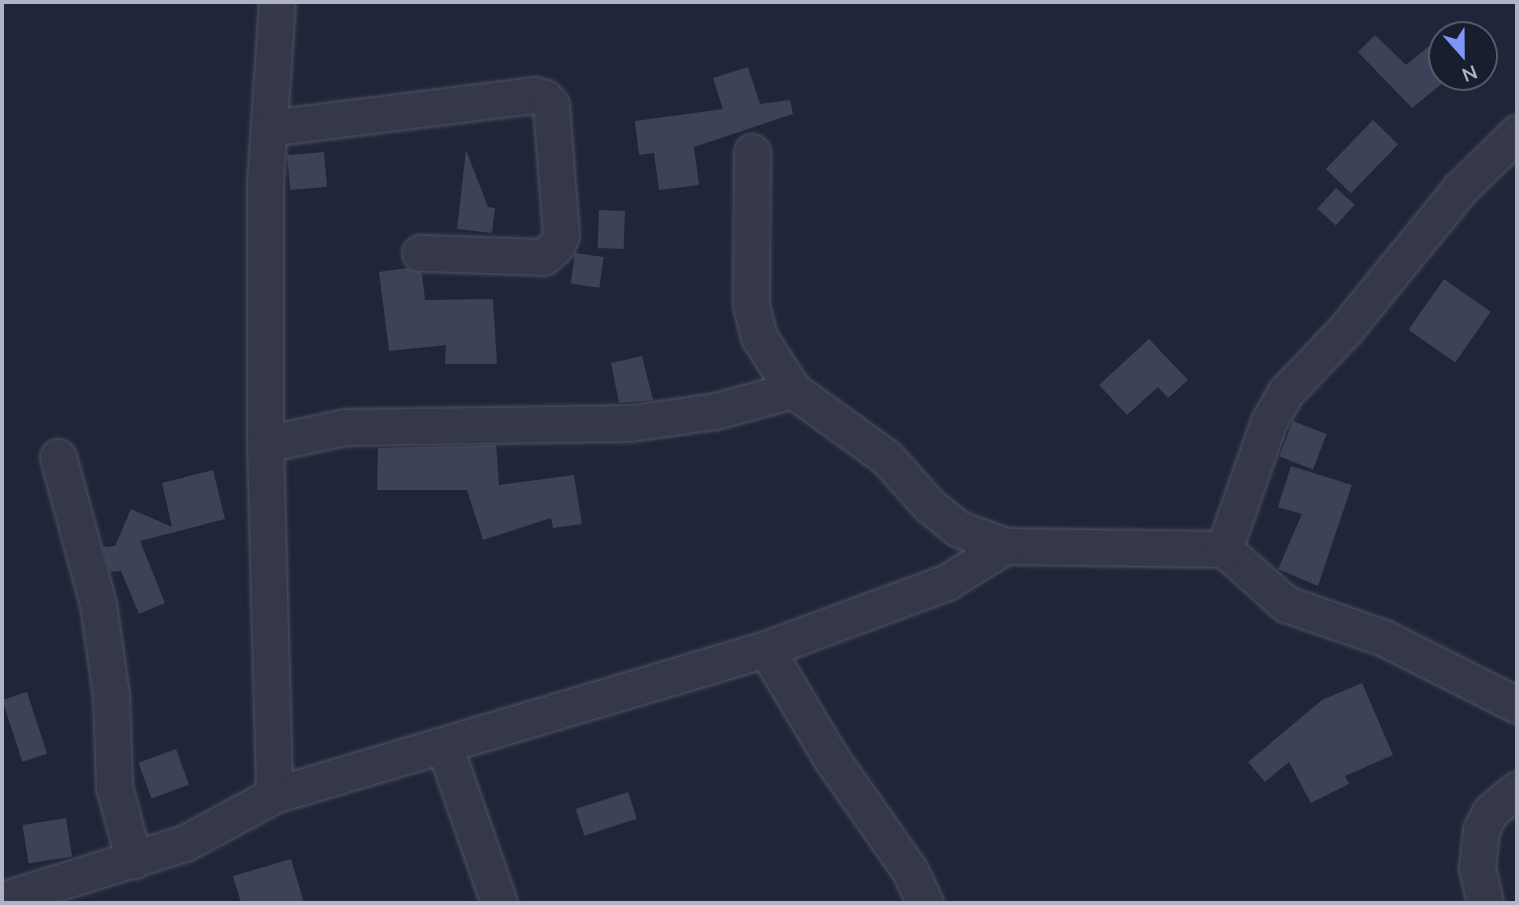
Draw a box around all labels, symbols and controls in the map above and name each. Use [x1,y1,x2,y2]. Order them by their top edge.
north arrow [1428,21,1498,91]
text: N [1459,60,1481,88]

